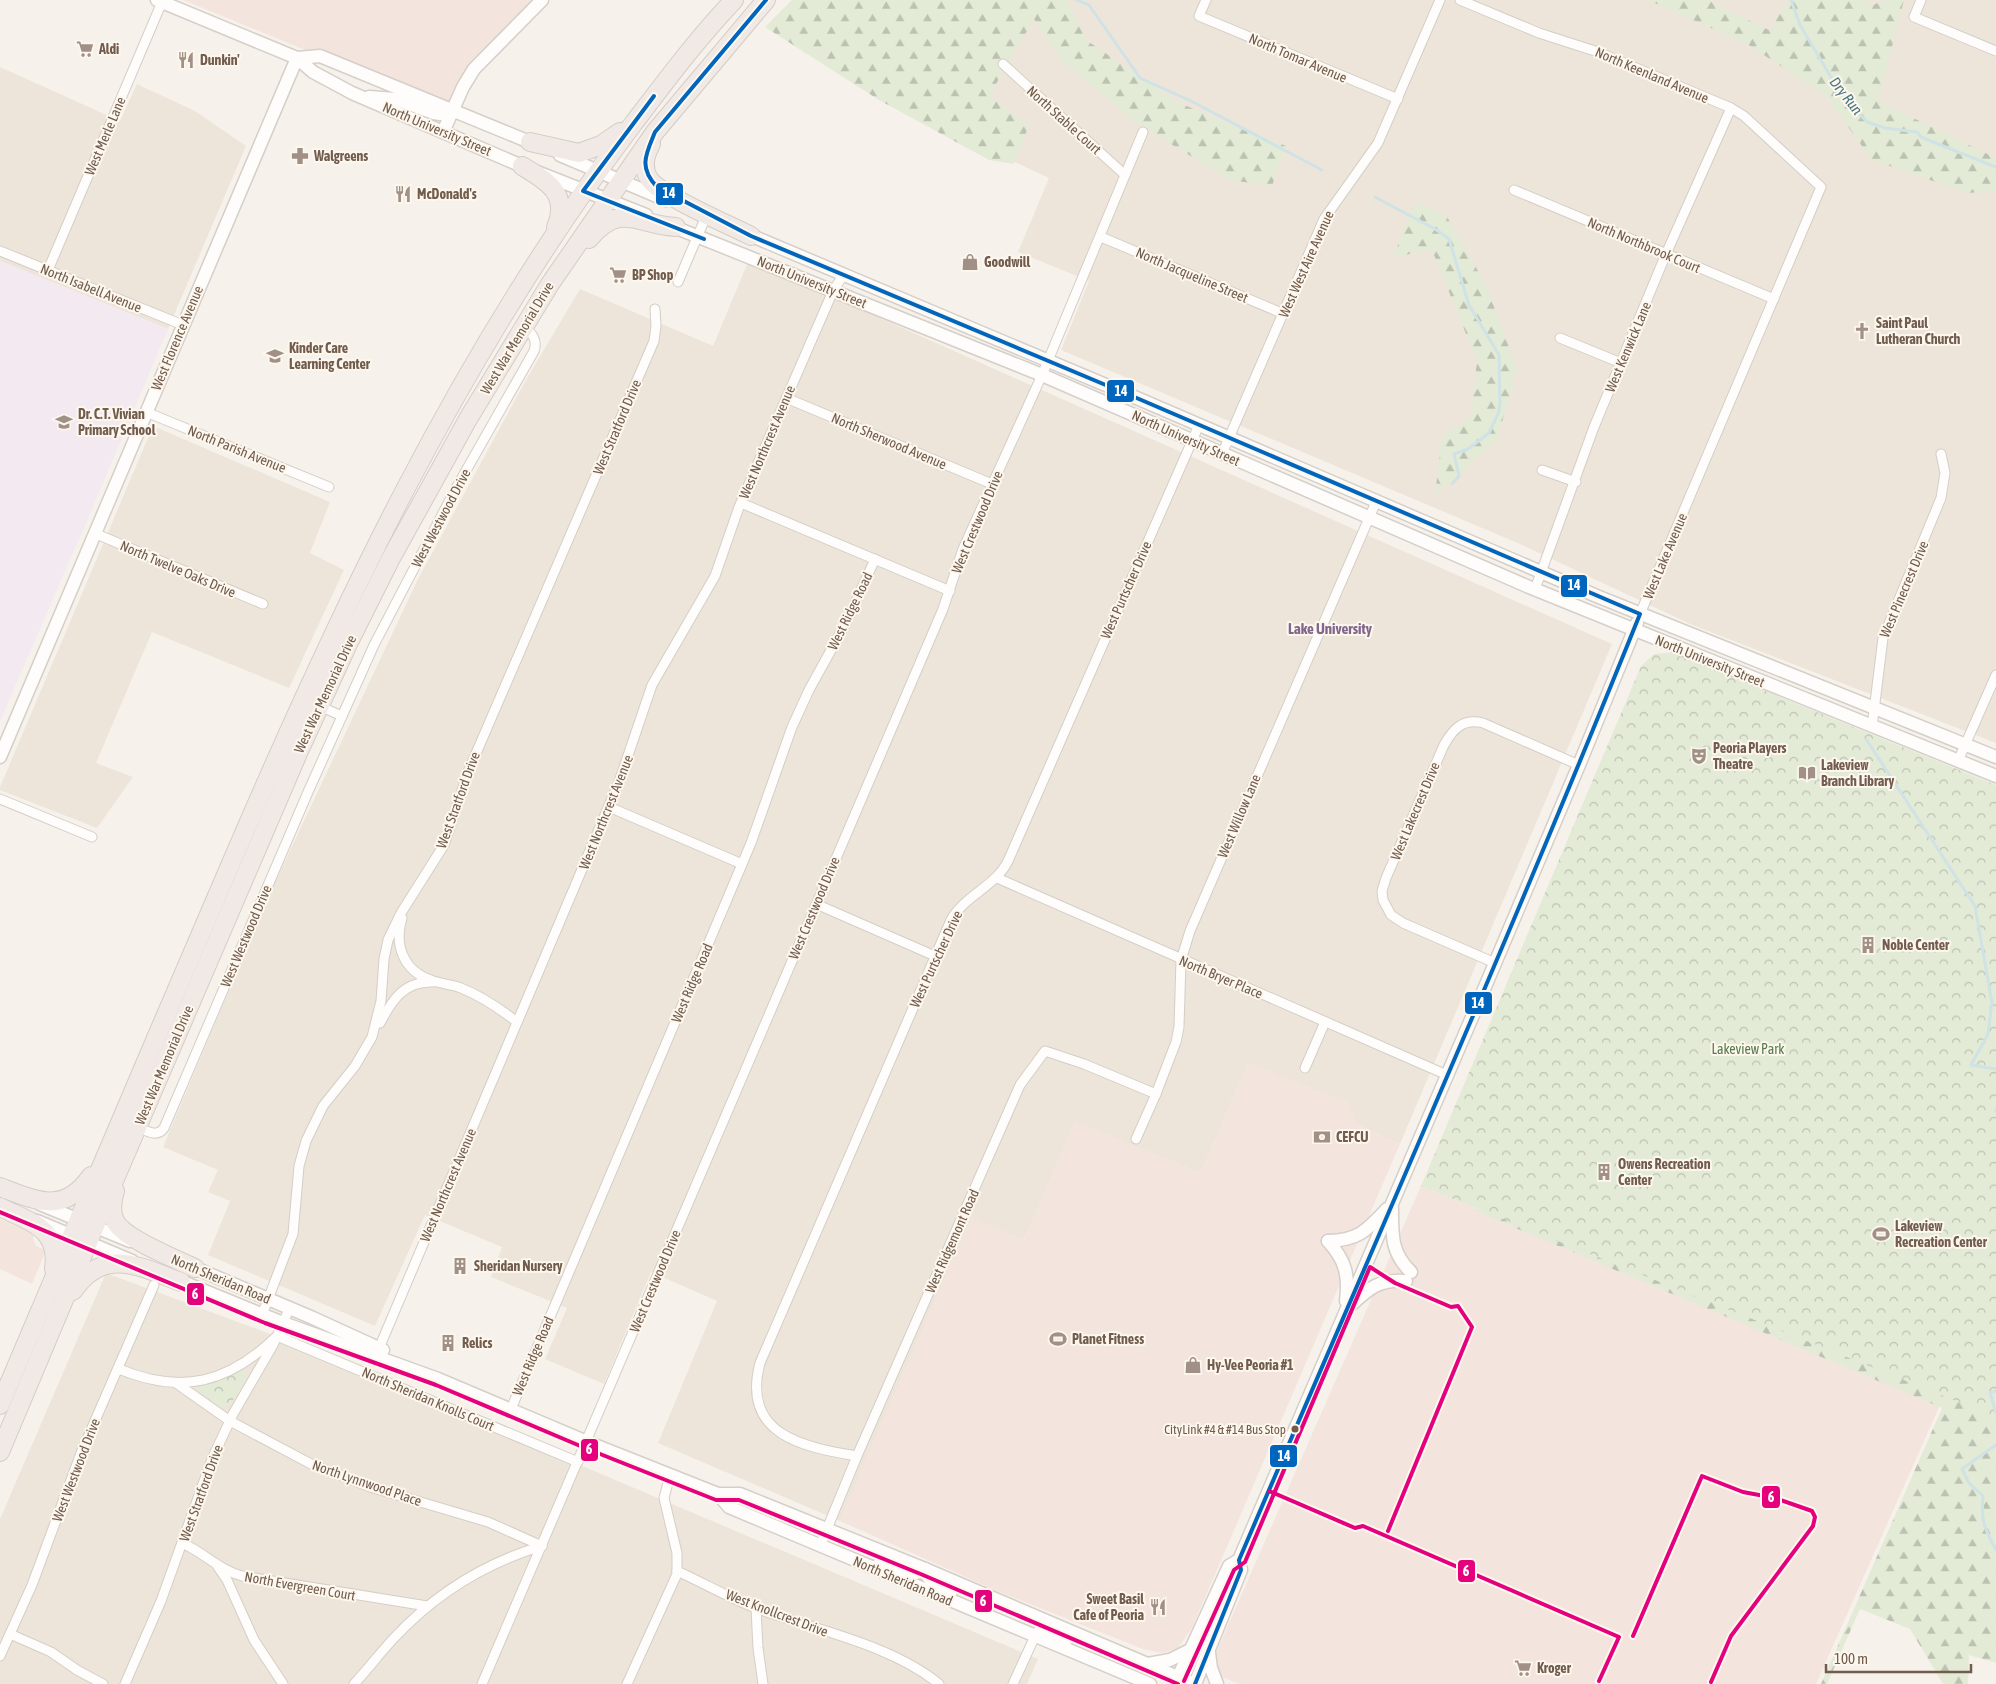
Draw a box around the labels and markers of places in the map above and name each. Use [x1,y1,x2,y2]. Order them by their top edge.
supermarket icon: Aldi [75,39,95,59]
place label: Aldi [98,41,119,57]
restaurant icon: Dunkin' [176,50,196,70]
place label: Dunkin' [200,52,240,68]
pharmacy icon: Walgreens [290,146,310,166]
place label: Walgreens [313,148,368,164]
restaurant icon: McDonald's [393,184,413,204]
place label: McDonald's [417,186,477,202]
shop icon: Goodwill [960,252,980,272]
place label: Goodwill [984,254,1031,270]
supermarket icon: BP Shop [608,265,628,285]
place label: BP Shop [632,267,674,283]
place label: Saint Paul Lutheran Church [1876,315,1961,347]
church icon: Saint Paul Lutheran Church [1852,321,1872,341]
place label: Kinder Care Learning Center [289,340,371,372]
school or university icon: Kinder Care Learning Center [265,346,285,366]
place label: Dr. C.T. Vivian Primary School [78,406,156,438]
school or university icon: Dr. C.T. Vivian Primary School [54,412,74,432]
place label: Peoria Players Theatre [1713,740,1787,772]
theatre icon: Peoria Players Theatre [1689,746,1709,766]
place label: Lakeview Branch Library [1821,757,1894,789]
library icon: Lakeview Branch Library [1797,763,1817,783]
building icon: Noble Center [1858,935,1878,955]
place label: Noble Center [1882,937,1950,953]
bank icon: CEFCU [1312,1127,1332,1147]
place label: CEFCU [1336,1129,1368,1145]
place label: Owens Recreation Center [1618,1156,1711,1188]
building icon: Owens Recreation Center [1594,1162,1614,1182]
place label: Lakeview Recreation Center [1895,1218,1988,1250]
sports icon: Lakeview Recreation Center [1871,1224,1891,1244]
building icon: Sheridan Nursery [450,1256,470,1276]
place label: Sheridan Nursery [474,1258,563,1274]
sports icon: Planet Fitness [1048,1329,1068,1349]
place label: Planet Fitness [1072,1331,1144,1347]
building icon: Relics [438,1333,458,1353]
place label: Relics [462,1335,492,1351]
shop icon: Hy-Vee Peoria #1 [1183,1355,1203,1375]
place label: Hy-Vee Peoria #1 [1207,1357,1294,1373]
place label: CityLink #4 & #14 Bus Stop [1164,1422,1286,1437]
marker: CityLink #4 & #14 Bus Stop [1290,1424,1300,1434]
place label: Sweet Basil Cafe of Peoria [1073,1591,1144,1623]
restaurant icon: Sweet Basil Cafe of Peoria [1148,1597,1168,1617]
supermarket icon: Kroger [1513,1658,1533,1678]
place label: Kroger [1537,1660,1572,1676]

